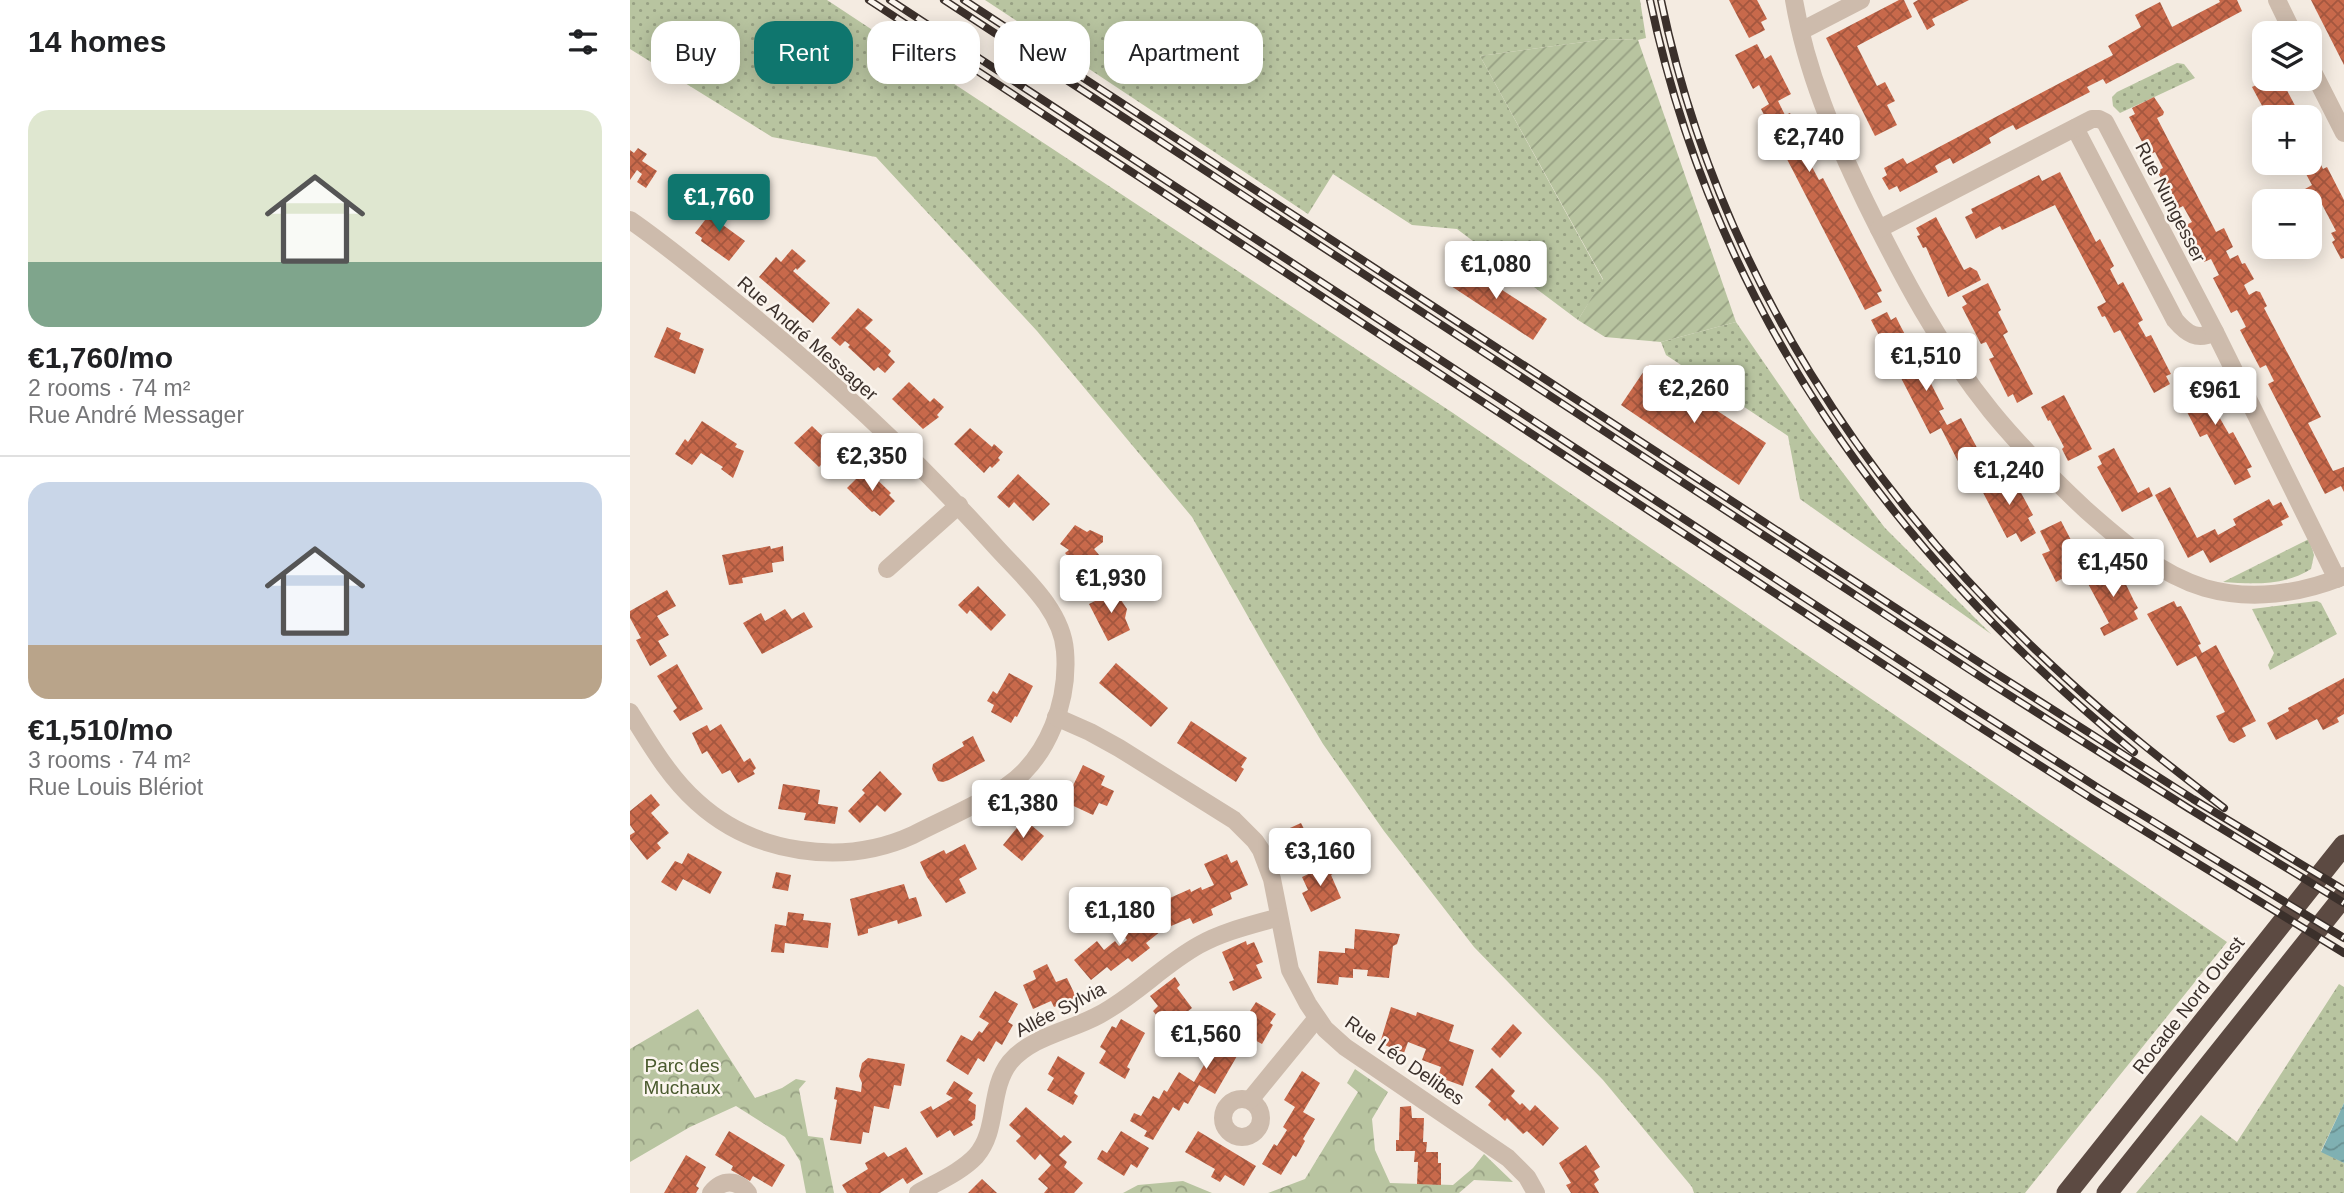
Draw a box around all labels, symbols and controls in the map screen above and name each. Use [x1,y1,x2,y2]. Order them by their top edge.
chip: Buy [651,21,740,84]
chip: Rent [754,21,853,84]
chip: Filters [867,21,980,84]
chip: New [994,21,1090,84]
chip: Apartment [1104,21,1263,84]
map controls [2252,21,2322,259]
button: layers [2252,21,2322,91]
icon: filters [564,23,602,61]
text: 14 homes [28,25,166,58]
button: + [2252,105,2322,175]
pin: €2,740 [1752,114,1866,174]
text: €2,740 [1774,124,1844,150]
street label: Rue Nungesser [2131,139,2210,266]
icon: home [252,156,378,282]
pin: €1,760 [662,174,776,234]
text: €1,760 [684,184,754,210]
button: − [2252,189,2322,259]
pin: €1,080 [1439,242,1553,301]
text: €1,080 [1461,251,1531,277]
street label: Rue André Messager [733,272,882,405]
pin: €1,510 [1869,334,1983,393]
text: €1,760/mo [28,341,173,374]
text: €1,510 [1891,343,1961,369]
pin: €2,260 [1637,366,1751,425]
pin: €961 [2174,368,2256,427]
text: 2 rooms · 74 m² [28,375,190,401]
text: €2,260 [1659,375,1729,401]
text: €961 [2189,377,2241,403]
text: Rue André Messager [28,402,244,428]
pin: €2,350 [815,434,929,493]
text: €2,350 [837,443,907,469]
pin: €1,240 [1952,448,2066,507]
text: €1,240 [1974,457,2044,483]
icon: home [252,528,378,654]
pin: €1,450 [2056,540,2170,599]
text: €1,450 [2078,549,2148,575]
pin: €1,930 [1054,556,1168,615]
text: €1,930 [1076,565,1146,591]
text: €1,510/mo [28,713,173,746]
text: 3 rooms · 74 m² [28,747,190,773]
text: Rue Louis Blériot [28,774,203,800]
pin: €1,380 [966,780,1080,840]
text: €1,380 [988,790,1058,816]
pin: €3,160 [1263,828,1377,888]
text: €3,160 [1285,838,1355,864]
pin: €1,180 [1063,888,1177,947]
text: €1,180 [1085,897,1155,923]
street label: Rocade Nord Ouest [2128,932,2249,1078]
street label: Allée Sylvia [1012,978,1109,1041]
pin: €1,560 [1149,1012,1263,1071]
street label: Rue Léo Delibes [1341,1012,1468,1109]
text: €1,560 [1171,1021,1241,1047]
park label: Parc des Muchaux [643,1055,721,1098]

